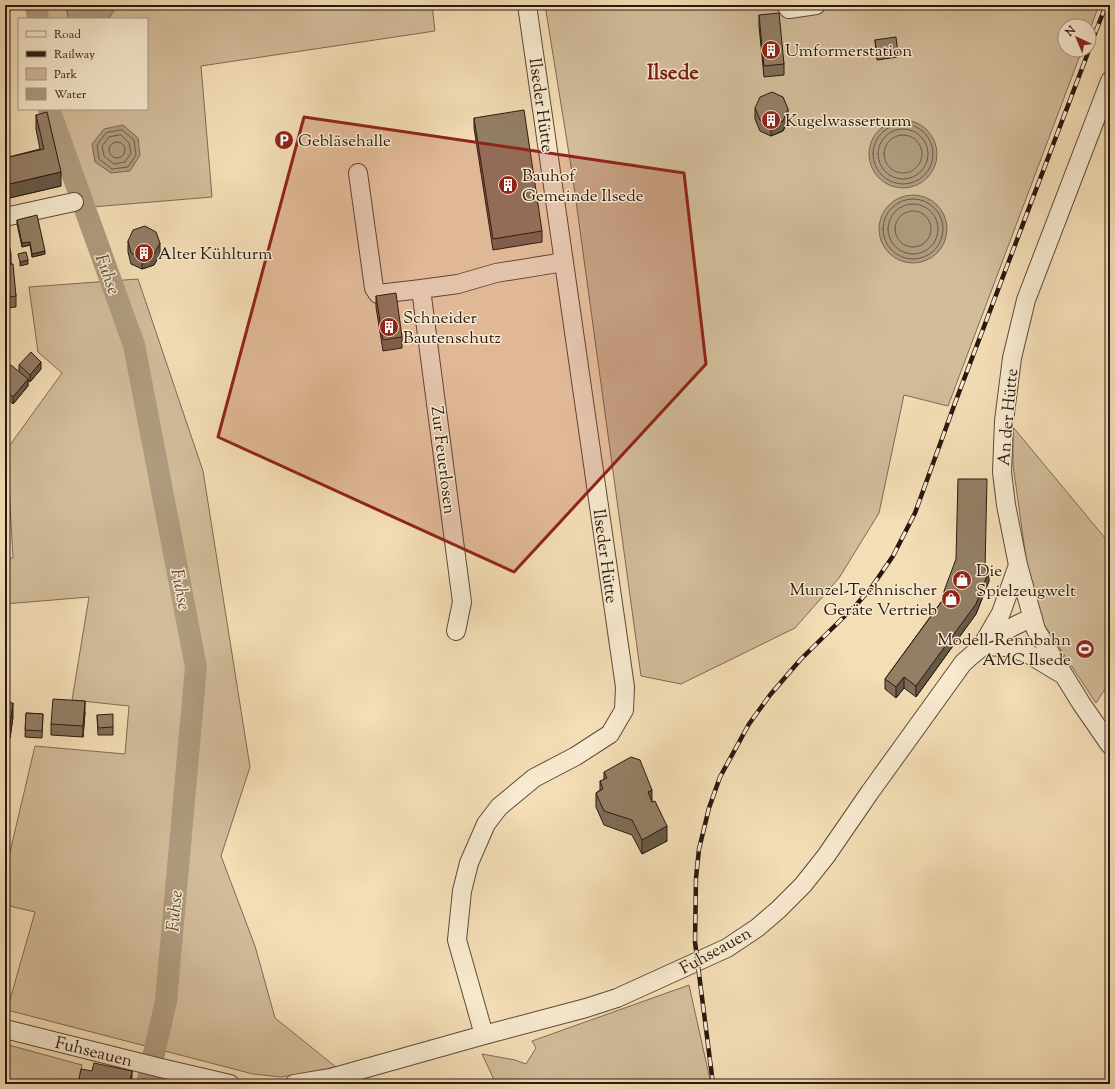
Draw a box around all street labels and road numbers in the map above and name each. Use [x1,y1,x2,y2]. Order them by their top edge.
street label: Ilseder Hütte [522,57,559,154]
street label: An der Hütte [993,367,1025,467]
street label: Zur Feuerlosen [423,405,461,516]
street label: Ilseder Hütte [586,508,623,605]
street label: Fuhseauen [676,922,756,981]
street label: Fuhseauen [52,1032,135,1074]

